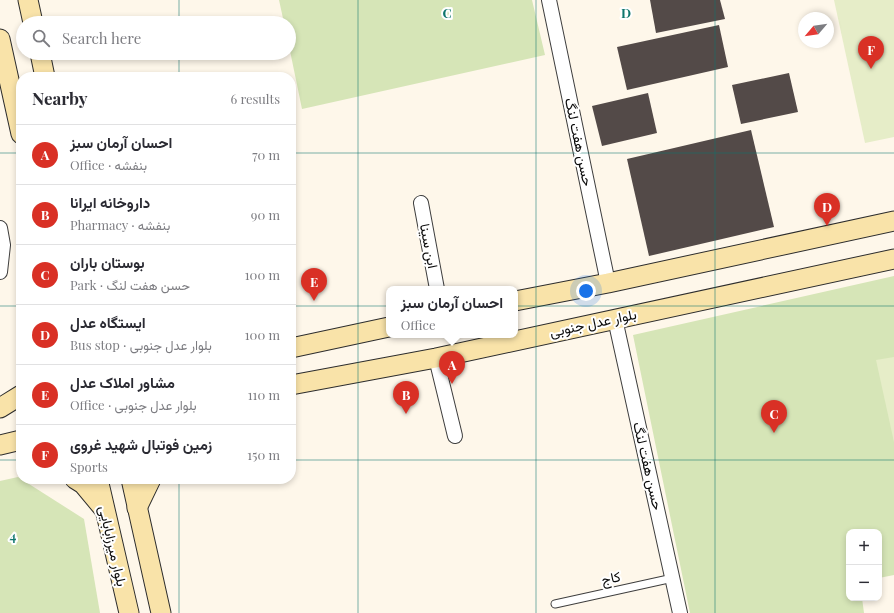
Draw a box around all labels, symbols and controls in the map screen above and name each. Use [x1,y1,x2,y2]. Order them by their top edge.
text: C [442,4,452,21]
text: D [621,4,631,21]
north arrow [798,12,834,48]
search box [16,16,296,60]
icon: search [30,27,52,49]
text: Search here [62,28,141,48]
pin: F [858,36,884,69]
text: Nearby [32,87,87,109]
text: 6 results [230,90,280,107]
street label: حسن هفت لنگ [561,96,598,188]
text: احسان آرمان سبز [70,132,172,152]
text: A [41,146,49,163]
text: 70 m [252,146,280,163]
text: Office · بنفشه [70,156,147,173]
text: داروخانه ایرانا [70,192,150,212]
pin: D [814,193,840,226]
text: B [41,206,49,223]
text: 90 m [251,206,280,223]
text: Pharmacy · بنفشه [70,216,170,233]
street label: ابن سینا [416,222,443,270]
text: بوستان باران [70,252,145,272]
text: C [40,266,50,283]
text: 100 m [245,266,280,283]
pin: E [301,268,327,301]
text: Park · حسن هفت لنگ [70,276,190,293]
your location [576,281,596,301]
popup [386,286,518,338]
text: احسان آرمان سبز [401,292,503,312]
street label: بلوار عدل جنوبی [548,304,638,342]
text: ایستگاه عدل [70,312,146,332]
text: Office [401,316,436,333]
text: D [40,326,50,343]
text: 100 m [245,326,280,343]
text: Bus stop · بلوار عدل جنوبی [70,336,212,353]
pin: A [439,351,465,384]
text: مشاور املاک عدل [70,372,175,392]
pin: B [393,381,419,414]
text: E [41,386,49,403]
text: 110 m [248,386,280,403]
text: Office · بلوار عدل جنوبی [70,396,197,413]
pin: C [761,400,787,433]
street label: حسن هفت لنگ [629,420,668,512]
text: زمین فوتبال شهید غروی [70,434,212,454]
text: F [41,446,49,463]
text: 150 m [247,446,280,463]
text: Sports [70,458,108,475]
street label: بلوار میرزابابایی [95,504,132,588]
text: 4 [10,527,17,544]
map controls [846,529,882,601]
button: + [846,529,882,565]
button: − [846,565,882,601]
street label: کاج [600,566,623,591]

